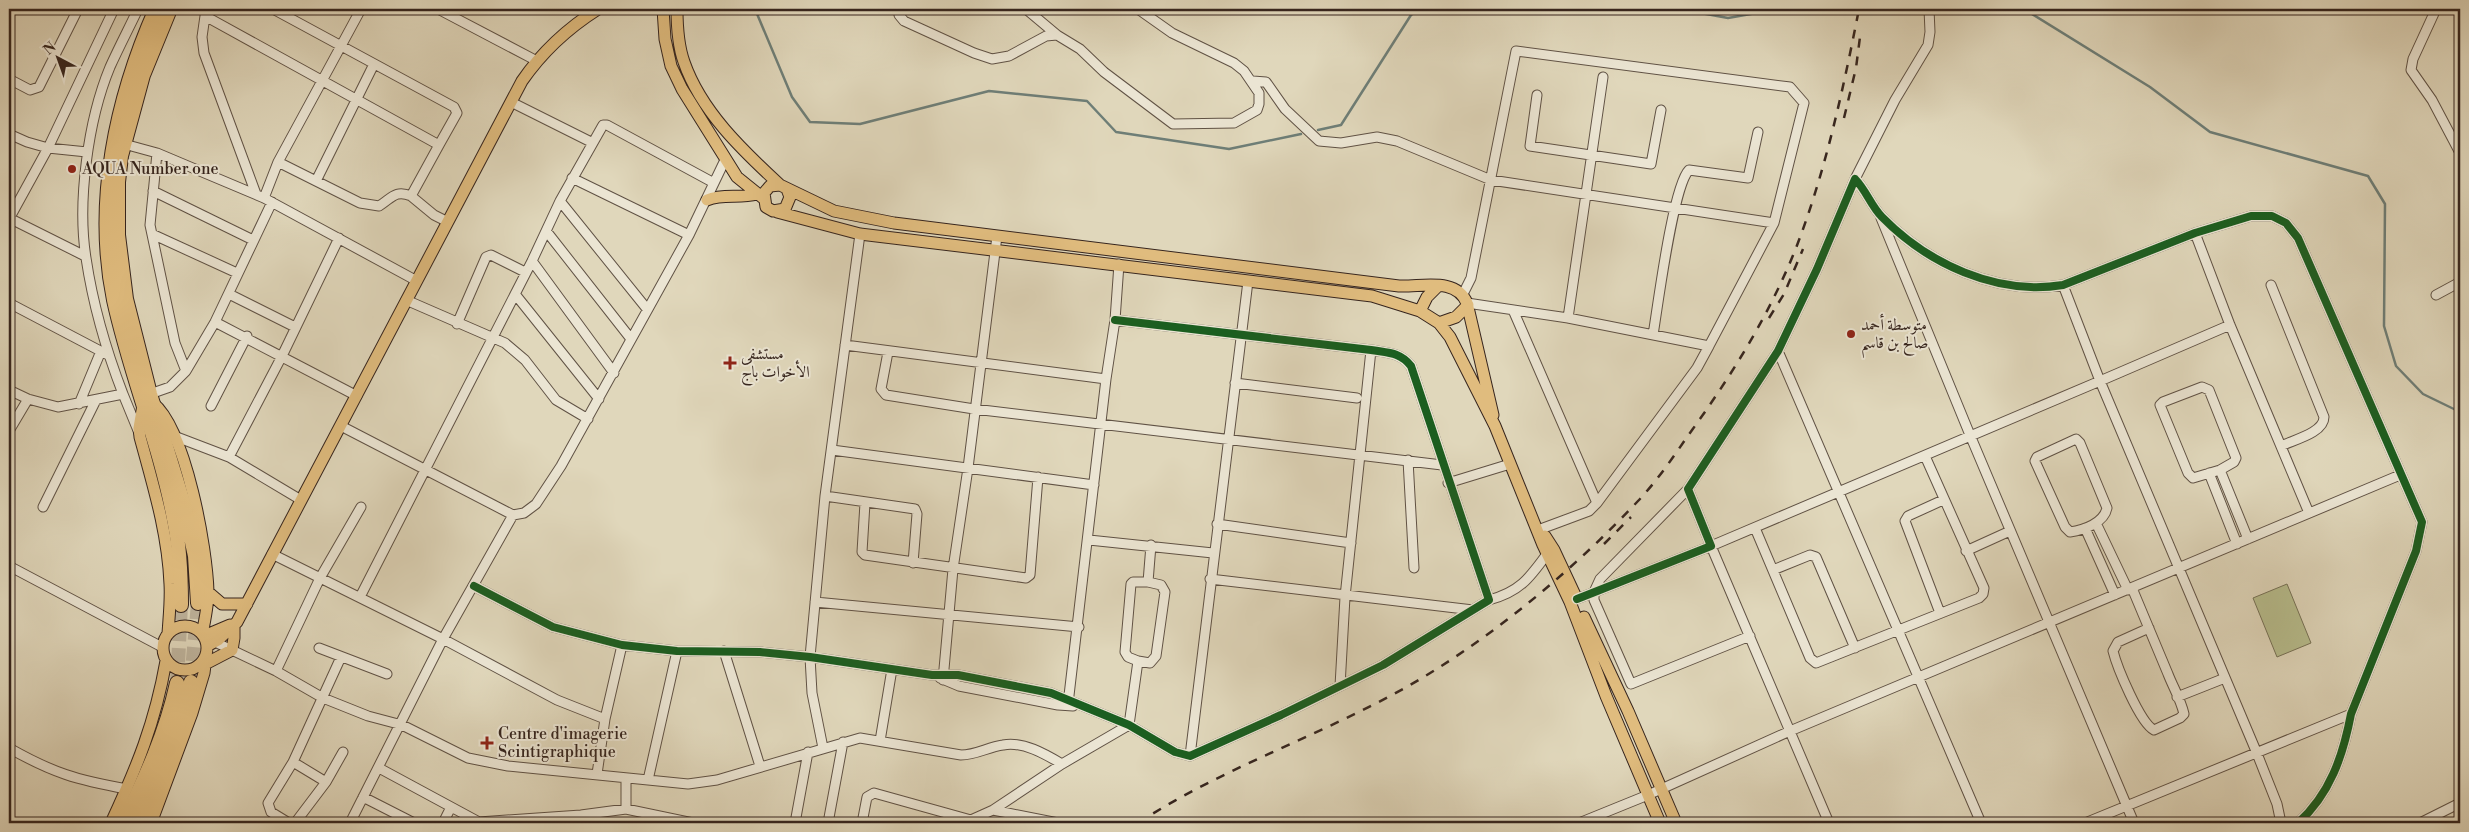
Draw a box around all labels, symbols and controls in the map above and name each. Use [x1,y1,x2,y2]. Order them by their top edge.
north arrow [32,32,82,82]
text: N [40,39,60,59]
place label: AQUA Number one [81,159,219,179]
marker: AQUA Number one [66,163,78,175]
place label: متوسطة أحمد صالح بن قاسم [1861,313,1928,359]
marker: متوسطة أحمد صالح بن قاسم [1845,328,1857,340]
place label: مستشفى الأخوات باج [741,344,810,386]
marker: مستشفى الأخوات باج [723,356,737,370]
place label: Centre d'imagerie Scintigraphique [498,724,627,762]
marker: Centre d'imagerie Scintigraphique [480,736,494,750]

